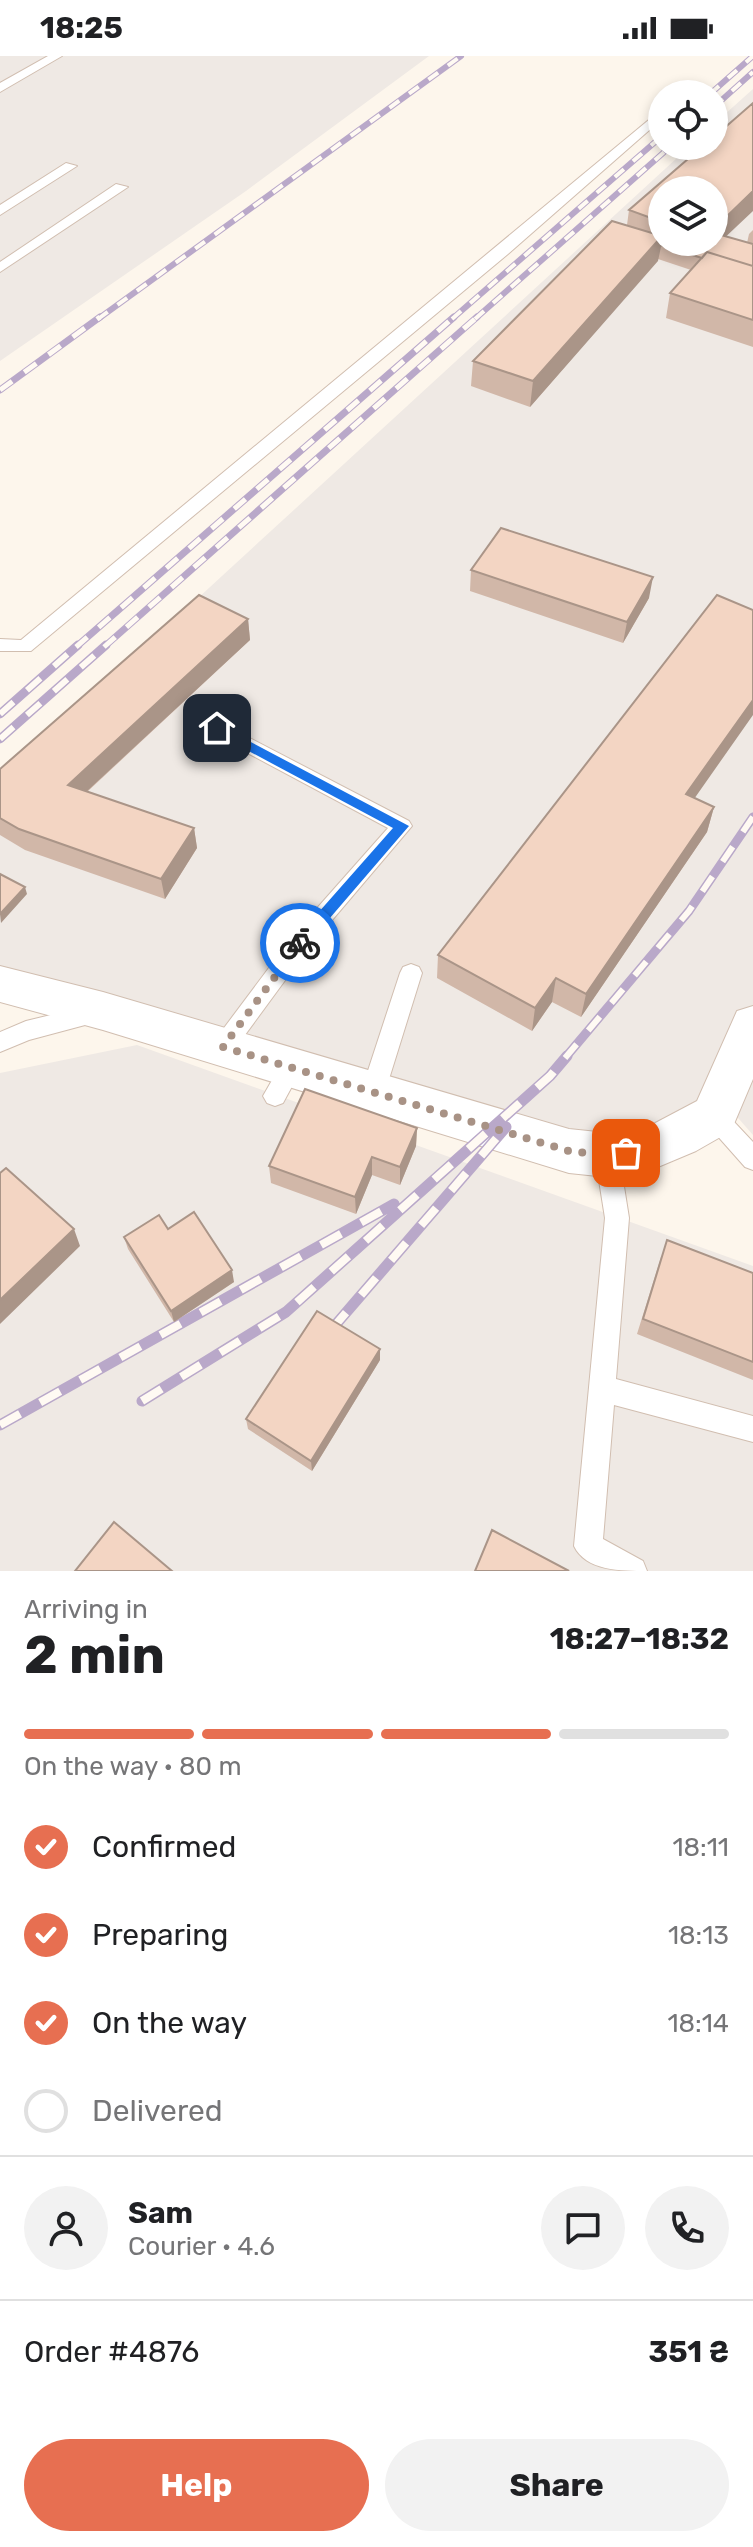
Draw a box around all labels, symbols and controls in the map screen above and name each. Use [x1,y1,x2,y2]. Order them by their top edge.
text: 18:25 [40,10,123,46]
map controls [648,80,728,256]
button: locate [648,80,728,160]
button: layers [648,176,728,256]
pin [183,694,251,762]
icon: home [195,706,239,750]
courier [260,903,340,983]
icon: bike [278,921,322,965]
pin [592,1119,660,1187]
icon: bag [604,1131,648,1175]
text: Arriving in [24,1594,148,1625]
text: 18:27–18:32 [550,1621,729,1657]
text: 2 min [24,1624,165,1686]
text: On the way · 80 m [24,1751,242,1782]
icon: check [24,1825,68,1869]
text: Confirmed [92,1829,236,1865]
text: 18:11 [672,1832,729,1863]
icon: check [24,1913,68,1957]
text: Preparing [92,1917,228,1953]
text: 18:13 [668,1920,729,1951]
icon: check [24,2001,68,2045]
text: On the way [92,2005,247,2041]
text: 18:14 [667,2008,729,2039]
text: Delivered [92,2093,223,2129]
button: person [24,2186,108,2270]
button: chat [541,2186,625,2270]
button: phone [645,2186,729,2270]
text: Sam [128,2195,193,2231]
text: Courier · 4.6 [128,2231,275,2262]
text: Order #4876 [24,2334,199,2370]
text: 351 ₴ [648,2334,729,2370]
button: Help [24,2439,369,2531]
button: Share [385,2439,729,2531]

